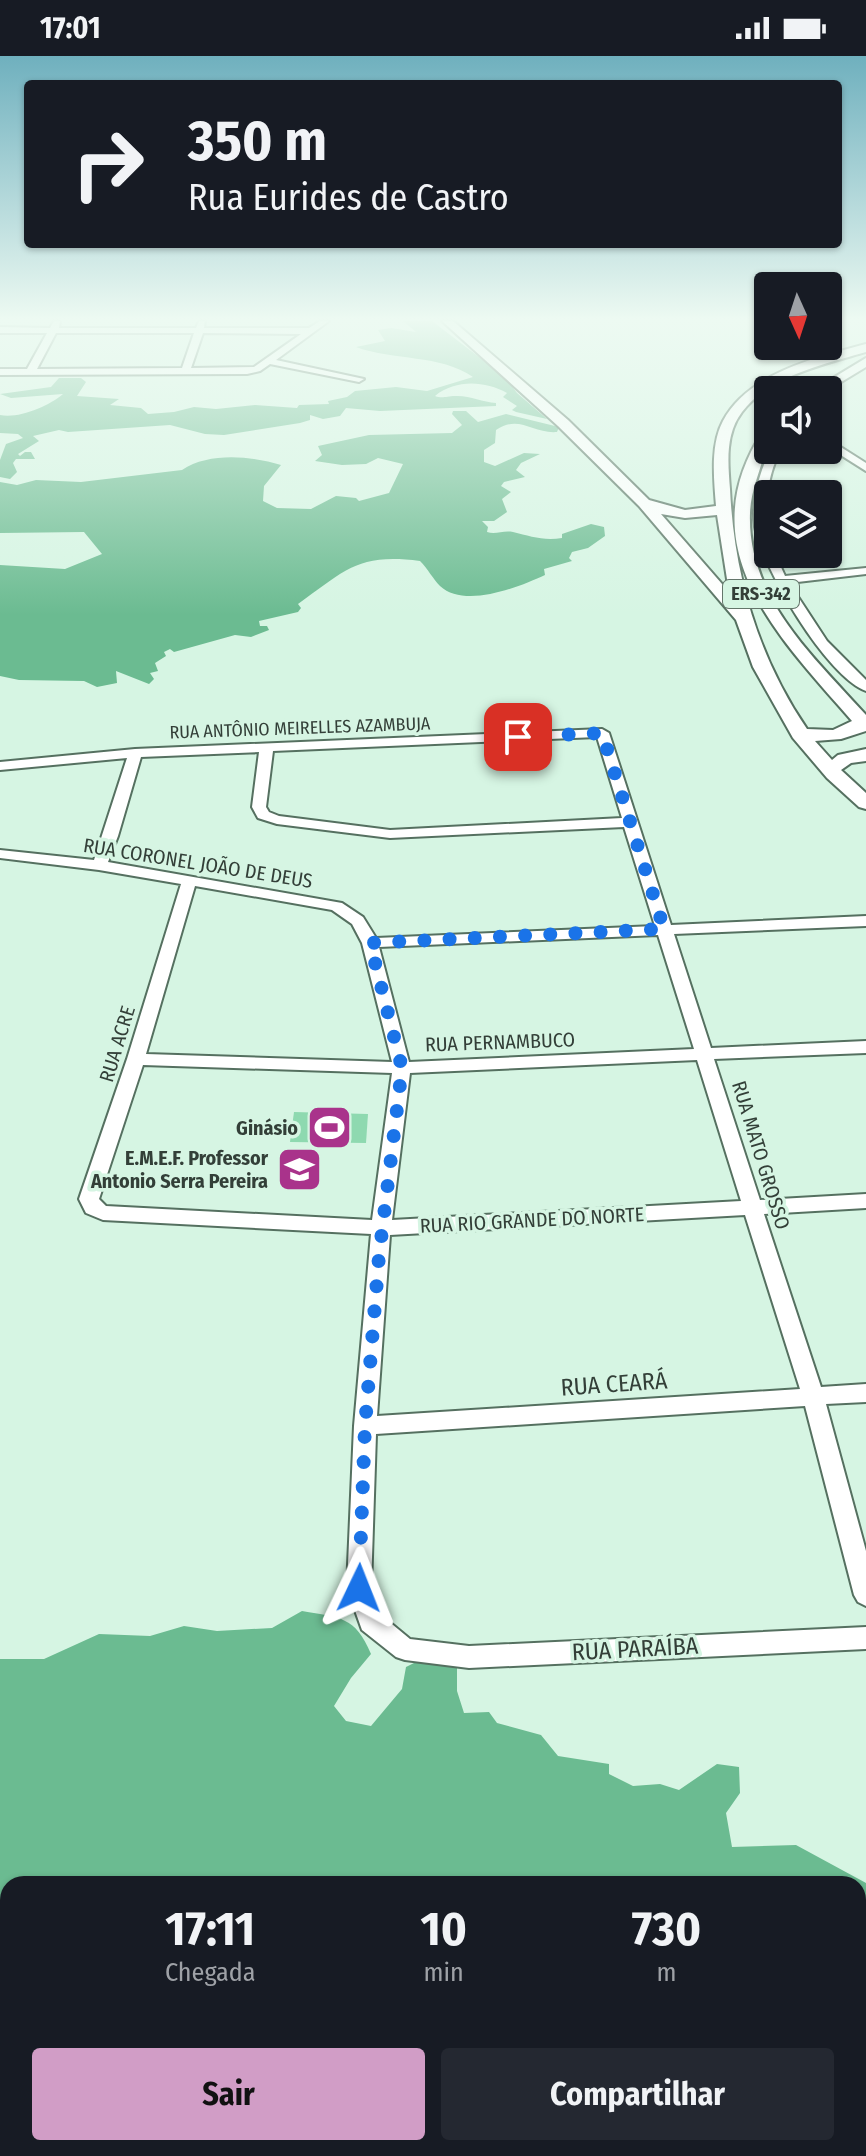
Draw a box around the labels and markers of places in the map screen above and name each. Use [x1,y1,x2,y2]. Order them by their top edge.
pin [484,703,552,771]
sports icon: Ginásio [305,1104,353,1152]
place label: Ginásio [236,1116,298,1140]
school or university icon: E.M.E.F. Professor Antonio Serra Pereira [275,1145,323,1193]
place label: E.M.E.F. Professor Antonio Serra Pereira [90,1146,269,1193]

